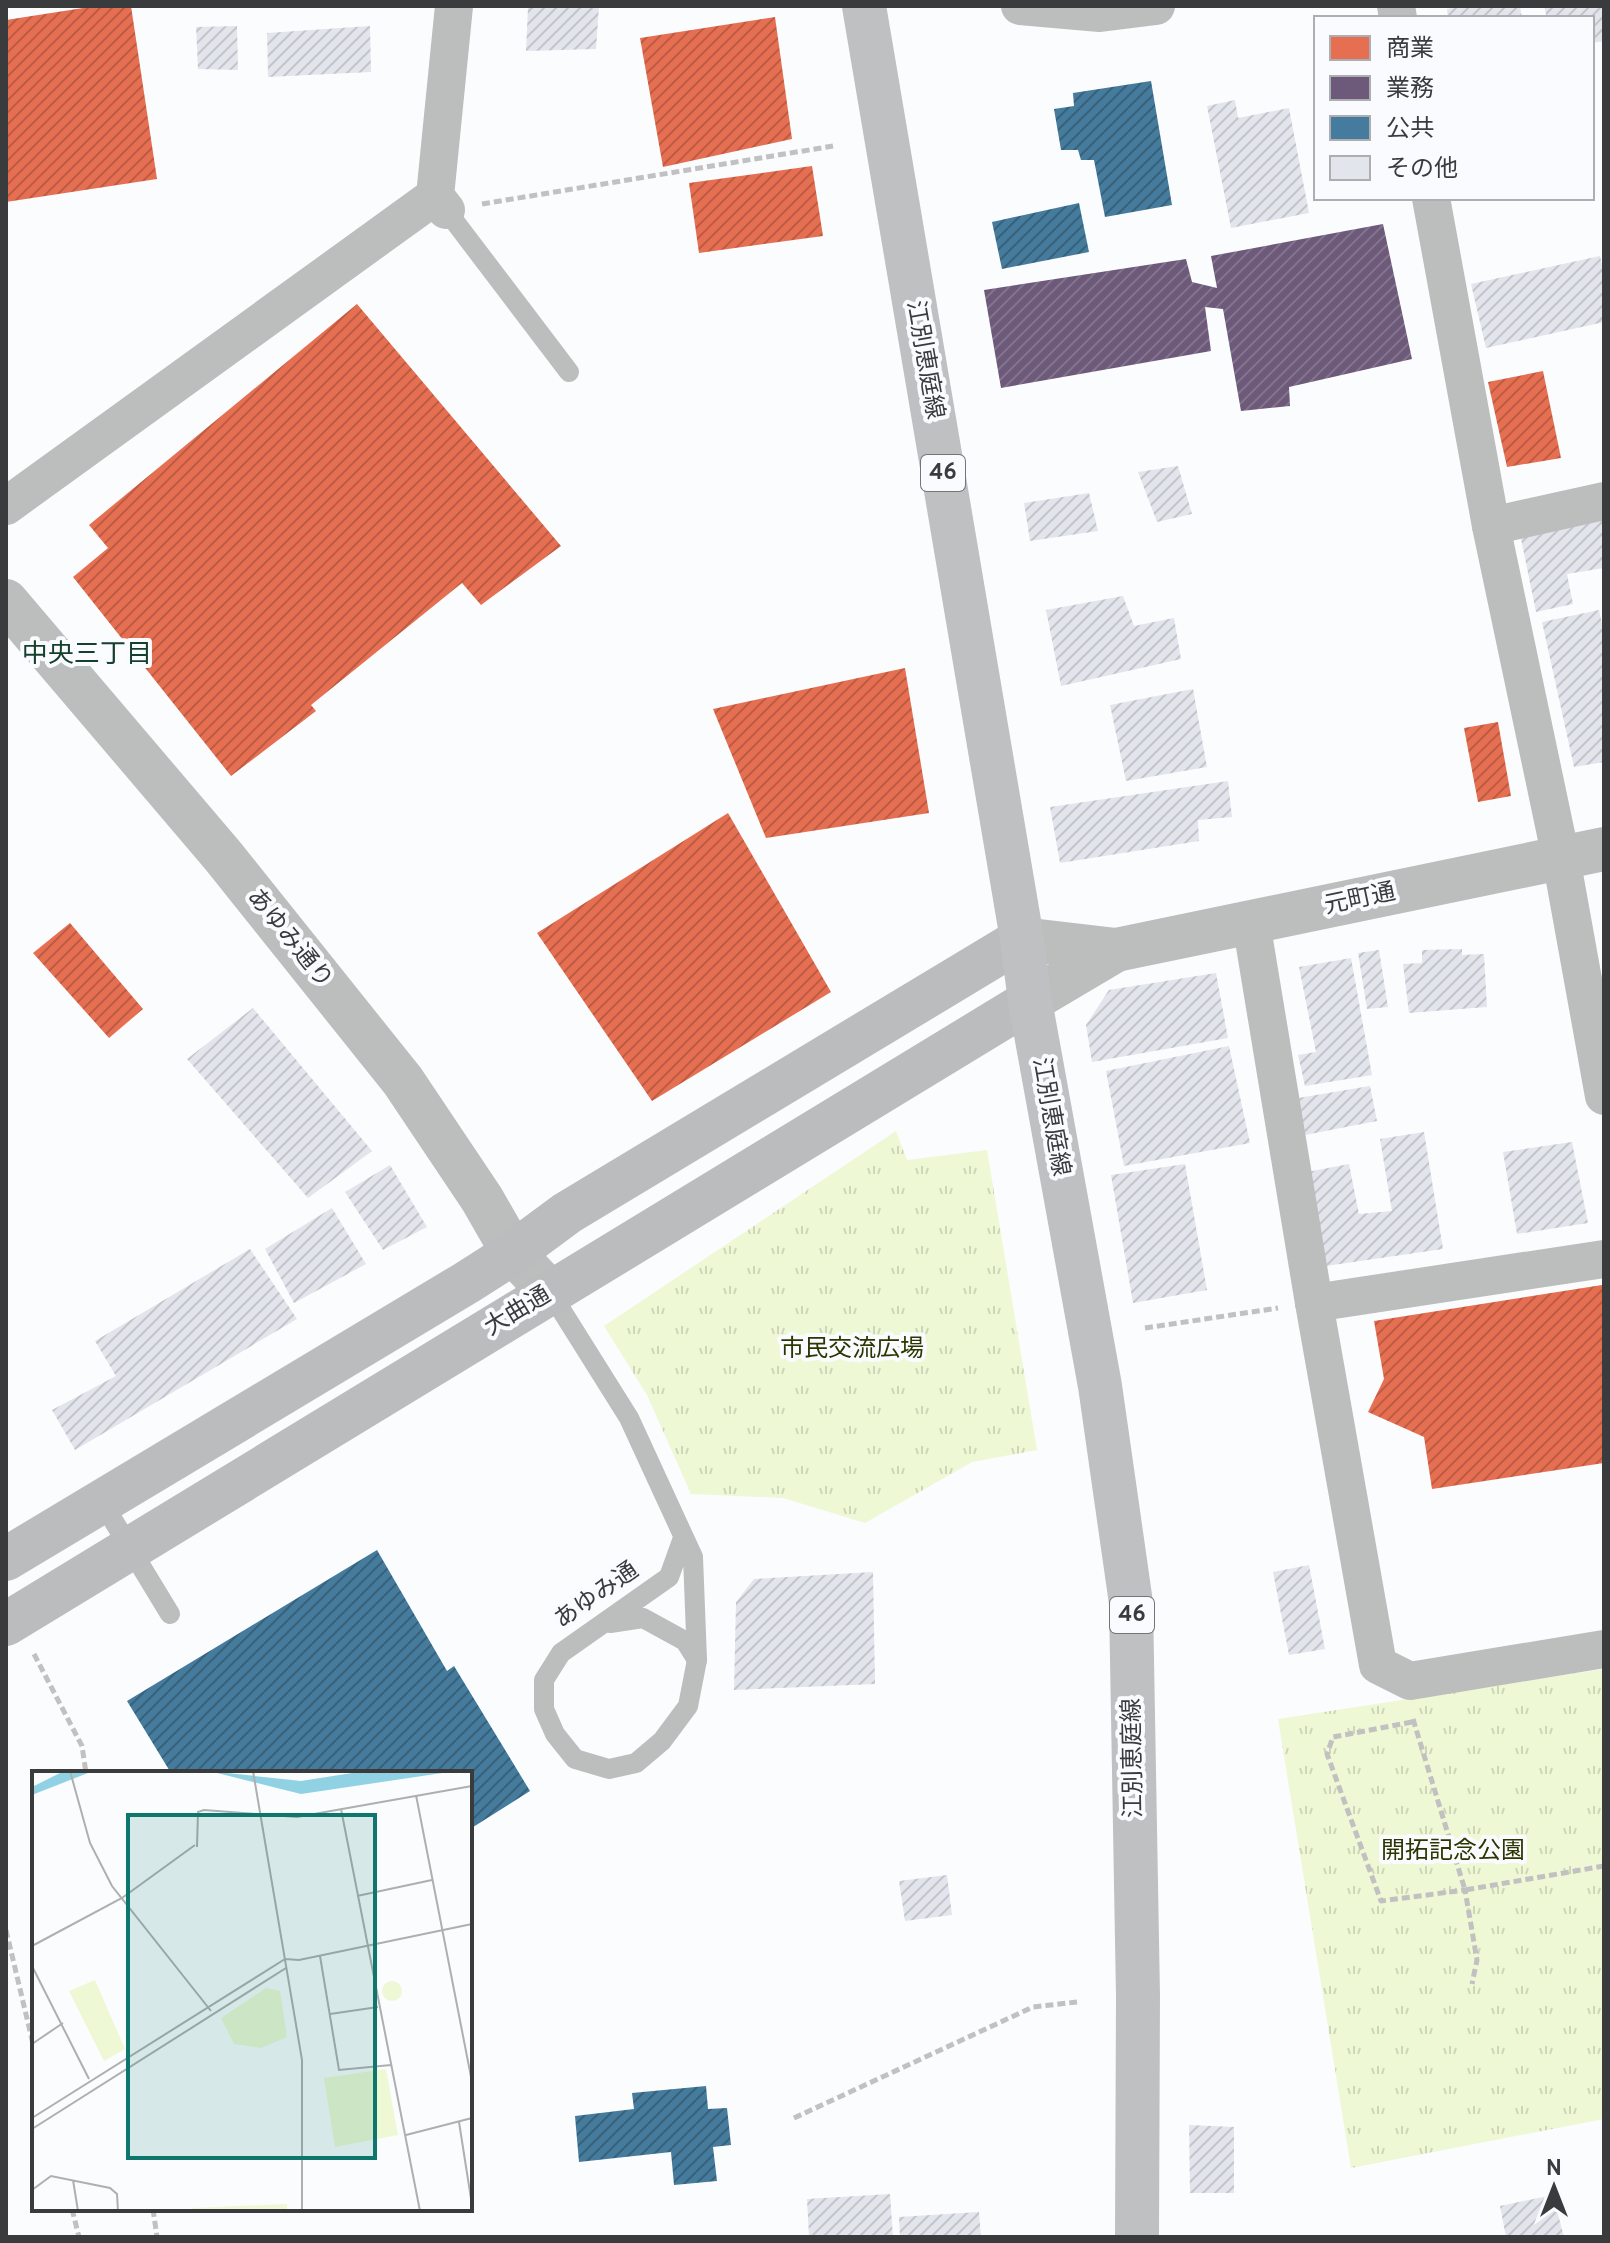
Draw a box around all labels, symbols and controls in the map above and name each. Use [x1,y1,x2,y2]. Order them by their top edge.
legend [1314,16,1594,200]
text: 商業 [1386,35,1434,65]
text: 業務 [1386,75,1434,105]
text: 公共 [1386,115,1434,145]
text: その他 [1386,155,1458,185]
street label: 江別恵庭線 [899,298,949,422]
road number: 46 [921,455,965,491]
district label: 中央三丁目 [22,639,152,672]
street label: 元町通 [1322,878,1398,922]
street label: あゆみ通り [240,883,338,995]
street label: 江別恵庭線 [1025,1055,1075,1179]
street label: 大曲通 [479,1281,557,1343]
park label: 市民交流広場 [780,1335,924,1365]
street label: あゆみ通 [549,1556,645,1636]
road number: 46 [1110,1597,1154,1633]
street label: 江別恵庭線 [1118,1698,1150,1818]
inset map [32,1771,472,2211]
park label: 開拓記念公園 [1381,1837,1525,1867]
north arrow [1514,2147,1594,2227]
text: N [1546,2156,1562,2183]

